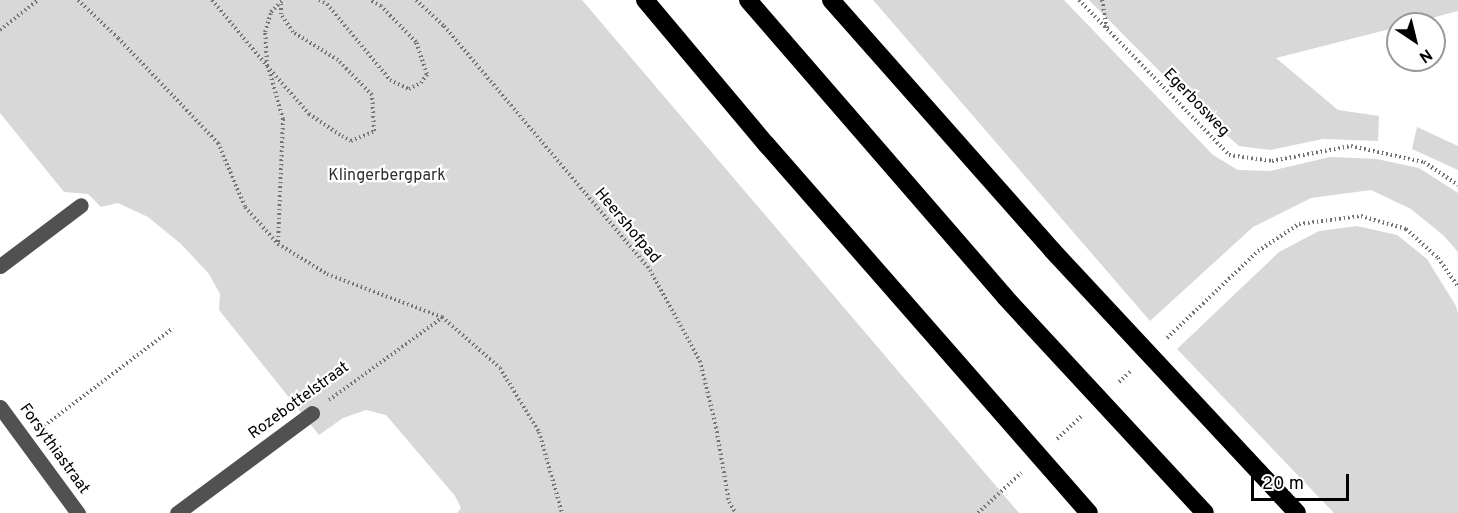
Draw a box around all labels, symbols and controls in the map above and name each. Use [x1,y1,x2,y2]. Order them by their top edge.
north arrow [1386,12,1446,72]
text: N [1415,44,1436,67]
street label: Egerbosweg [1159,65,1233,141]
park label: Klingerbergpark [328,166,446,186]
street label: Heershofpad [590,184,664,268]
street label: Rozebottelstraat [245,358,353,444]
street label: Forsythiastraat [15,400,93,498]
scale bar [1254,462,1352,500]
text: 20 m [1262,473,1304,496]

